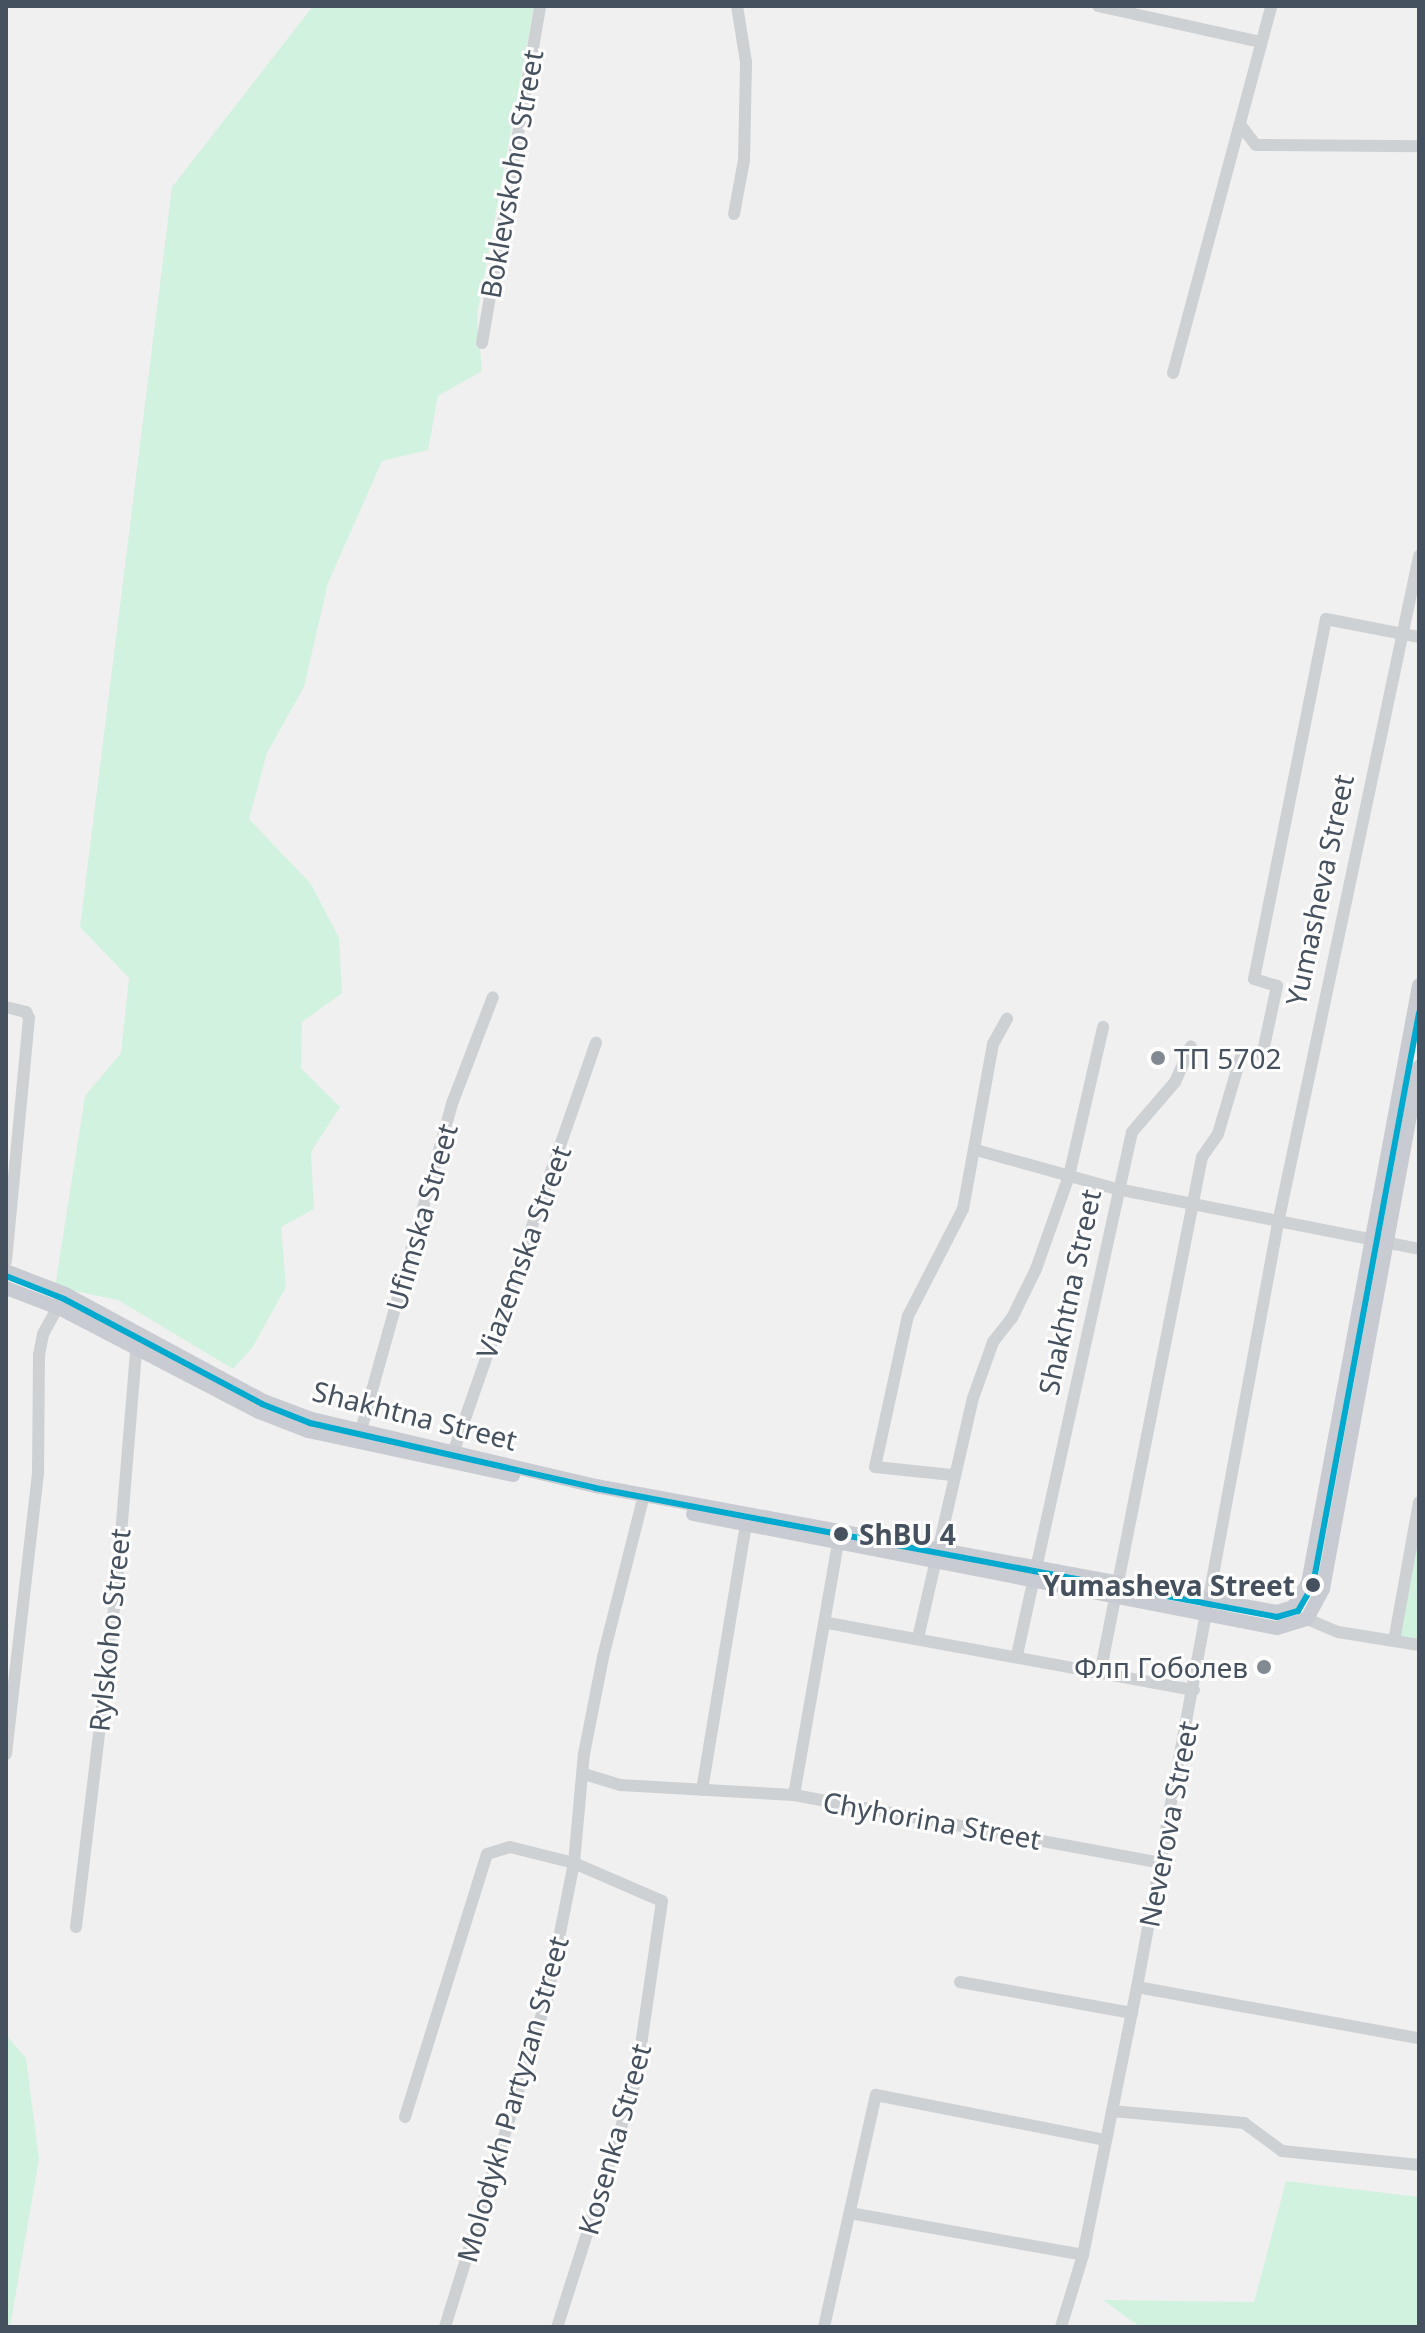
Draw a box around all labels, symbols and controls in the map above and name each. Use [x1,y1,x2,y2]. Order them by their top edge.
street label: Boklevskoho Street [473,47,549,301]
street label: Yumasheva Street [1278,771,1360,1009]
place label: ТП 5702 [1174,1041,1281,1075]
marker: ТП 5702 [1149,1049,1167,1067]
street label: Ufimska Street [378,1120,464,1314]
street label: Viazemska Street [469,1141,577,1363]
street label: Shakhtna Street [1031,1186,1107,1398]
street label: Shakhtna Street [309,1373,521,1457]
place label: ShBU 4 [859,1517,956,1551]
marker: ShBU 4 [830,1523,852,1545]
street label: Rylskoho Street [82,1527,136,1733]
place label: Yumasheva Street [1042,1568,1295,1602]
marker: Yumasheva Street [1302,1574,1324,1596]
place label: Флп Гоболев [1074,1650,1248,1684]
marker: Флп Гоболев [1255,1658,1273,1676]
street label: Neverova Street [1132,1718,1204,1930]
street label: Chyhorina Street [820,1784,1044,1856]
street label: Molodykh Partyzan Street [449,1932,575,2266]
street label: Kosenka Street [571,2040,657,2238]

